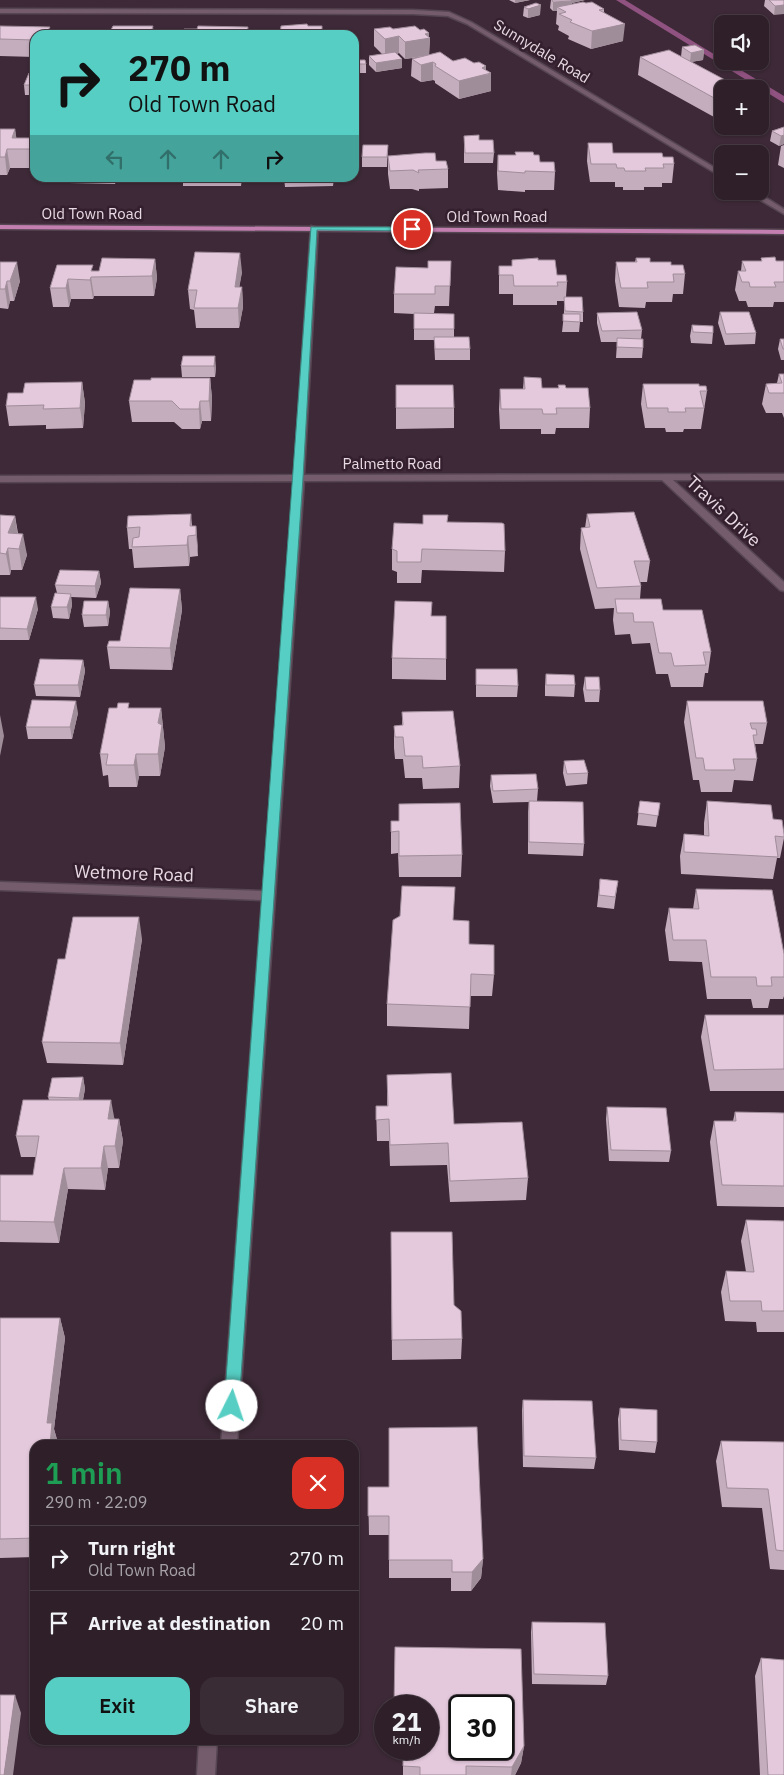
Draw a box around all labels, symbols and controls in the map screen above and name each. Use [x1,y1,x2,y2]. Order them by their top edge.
street label: Sunnydale Road [491,15,593,87]
map controls [714,15,769,200]
button: sound [714,15,769,70]
text: 270 m [128,45,231,91]
icon: right [45,50,110,115]
button: + [714,80,769,135]
text: Old Town Road [128,89,276,118]
icon: left [101,145,129,173]
icon: ahead [154,145,182,173]
icon: ahead [207,145,235,173]
icon: right [260,145,288,173]
button: − [714,145,769,200]
street label: Old Town Road [42,204,142,223]
street label: Old Town Road [447,207,547,226]
pin [391,208,433,250]
icon: arrive [398,215,426,243]
street label: Palmetto Road [342,454,442,473]
street label: Travis Drive [682,471,766,551]
street label: Wetmore Road [74,859,194,887]
position arrow [205,1379,257,1431]
text: 1 min [45,1453,123,1492]
button: close [292,1457,344,1509]
text: 290 m · 22:09 [45,1492,147,1512]
text: Turn right [88,1536,175,1560]
icon: right [45,1544,73,1572]
text: 270 m [289,1546,344,1570]
text: Old Town Road [88,1560,196,1580]
icon: arrive [45,1609,73,1637]
text: Arrive at destination [88,1611,271,1635]
text: 20 m [300,1611,344,1635]
button: Exit [45,1677,190,1735]
button: Share [200,1677,344,1735]
speed limit sign: 30 [449,1695,514,1760]
text: 21 [391,1705,422,1738]
text: km/h [392,1732,421,1747]

